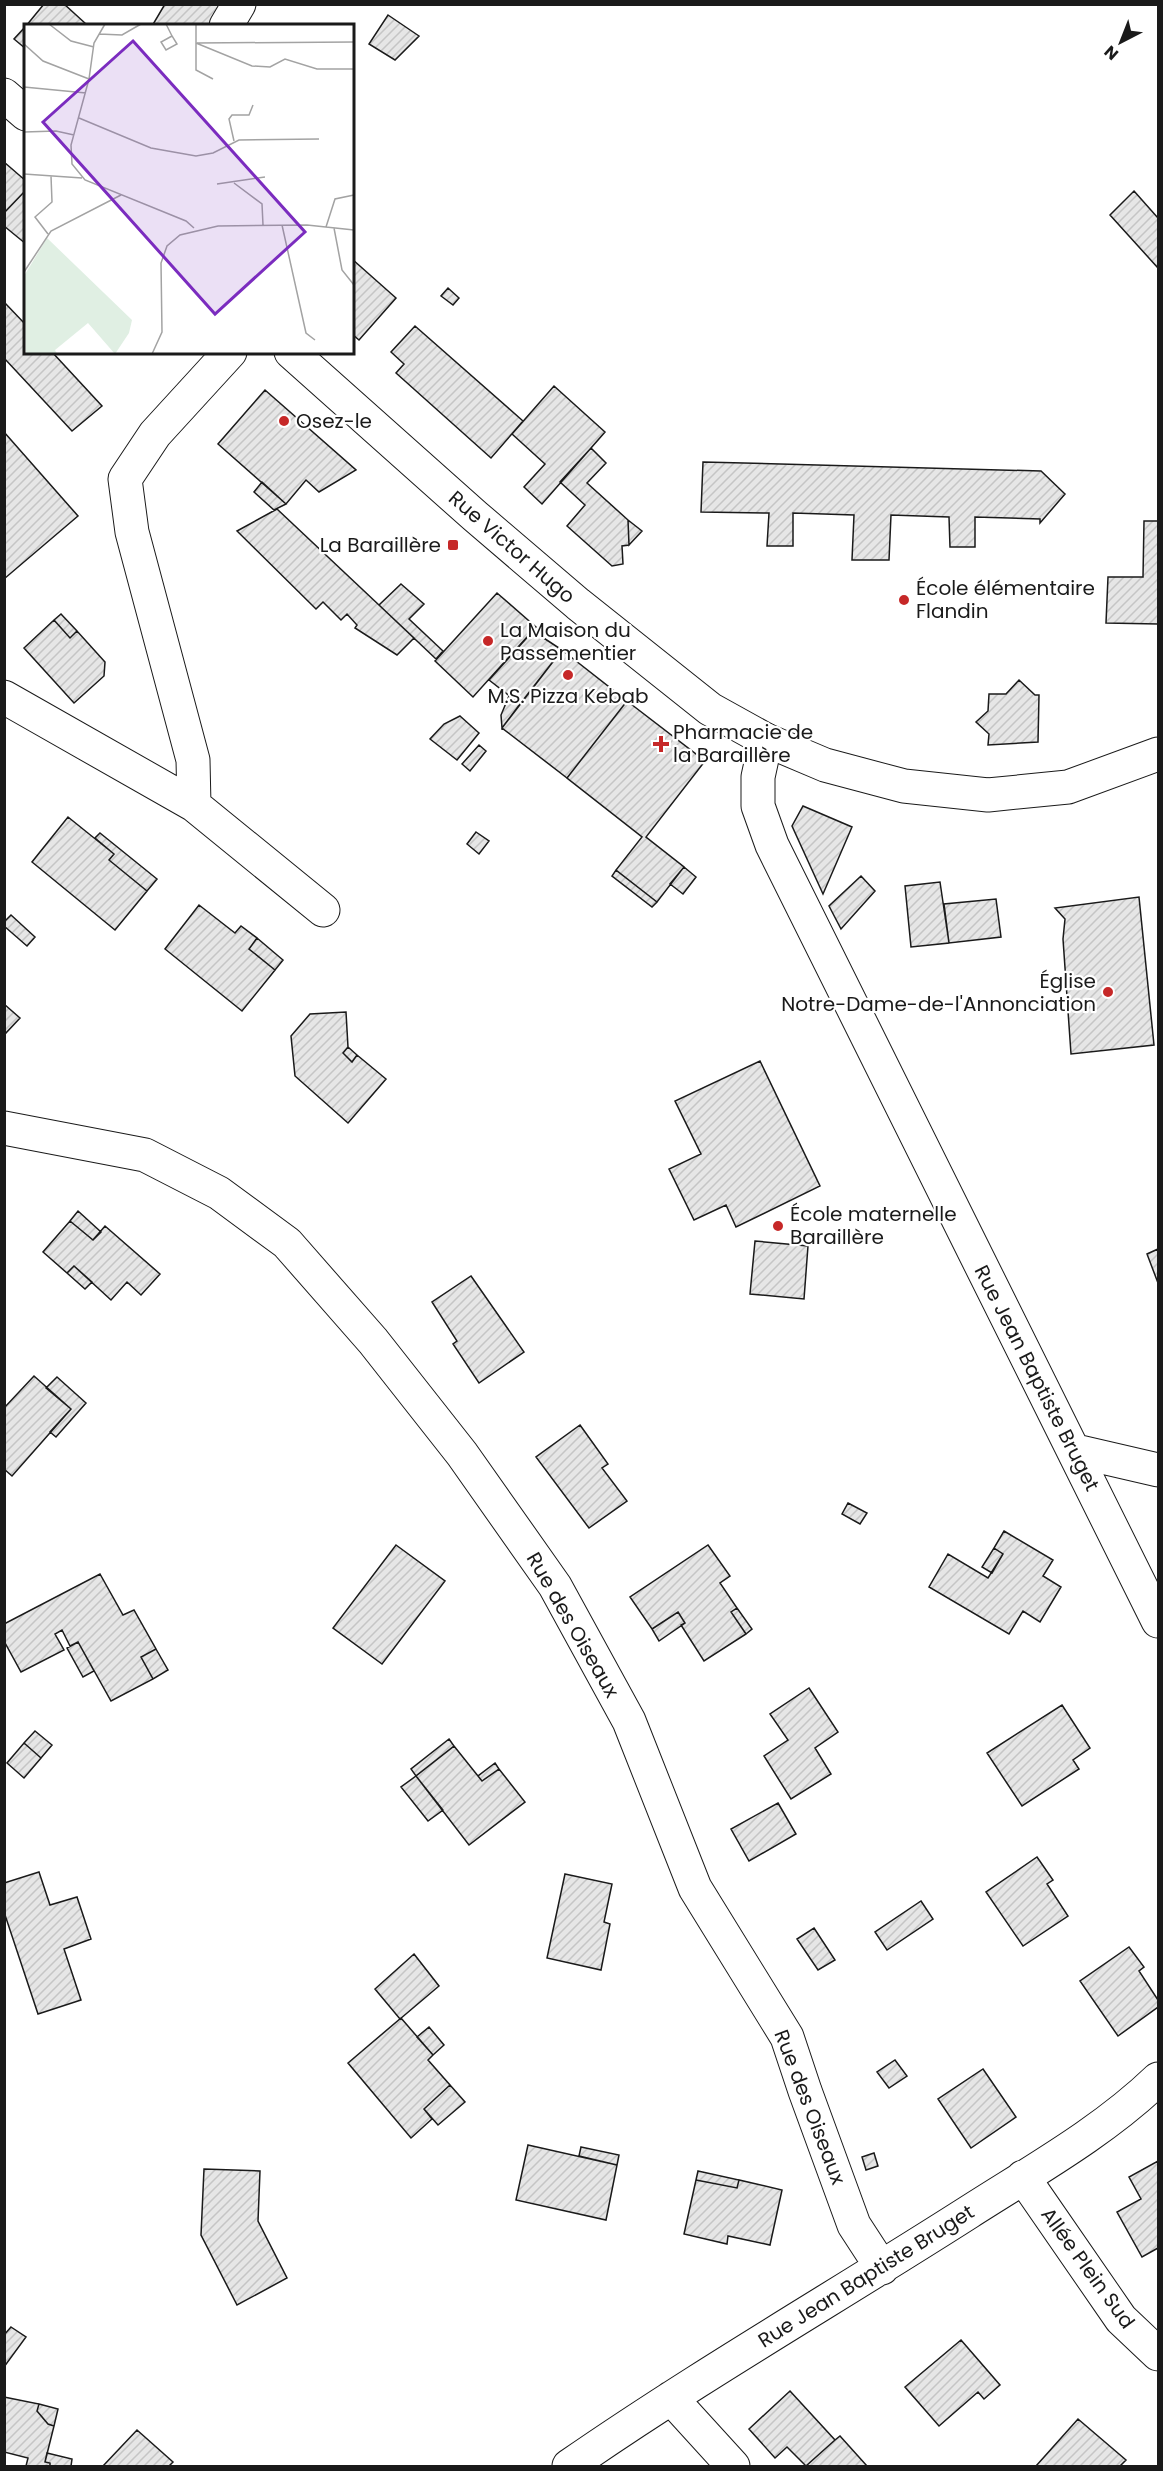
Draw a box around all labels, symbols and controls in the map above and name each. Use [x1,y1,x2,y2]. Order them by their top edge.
north arrow [1091,12,1151,72]
inset map [24,24,354,354]
text: N [1099,40,1123,65]
place label: Osez-le [296,407,372,435]
marker: Osez-le [277,414,291,428]
street label: Rue Victor Hugo [443,484,581,610]
place label: La Baraillère [320,531,441,559]
marker: La Baraillère [446,538,460,552]
place label: École élémentaire Flandin [916,574,1095,625]
marker: École élémentaire Flandin [897,593,911,607]
place label: La Maison du Passementier [500,616,636,667]
marker: La Maison du Passementier [481,634,495,648]
marker: M.S. Pizza Kebab [561,668,575,682]
place label: M.S. Pizza Kebab [487,682,649,710]
place label: Pharmacie de la Baraillère [673,718,813,769]
marker: Pharmacie de la Baraillère [654,737,668,751]
place label: Église Notre-Dame-de-l'Annonciation [781,967,1096,1018]
marker: Église Notre-Dame-de-l'Annonciation [1101,985,1115,999]
place label: École maternelle Baraillère [790,1200,957,1251]
marker: École maternelle Baraillère [771,1219,785,1233]
street label: Rue Jean Baptiste Bruget [968,1260,1106,1496]
street label: Rue des Oiseaux [520,1547,626,1703]
street label: Rue des Oiseaux [768,2026,853,2189]
street label: Rue Jean Baptiste Bruget [753,2198,979,2354]
street label: Allée Plein Sud [1035,2202,1141,2334]

